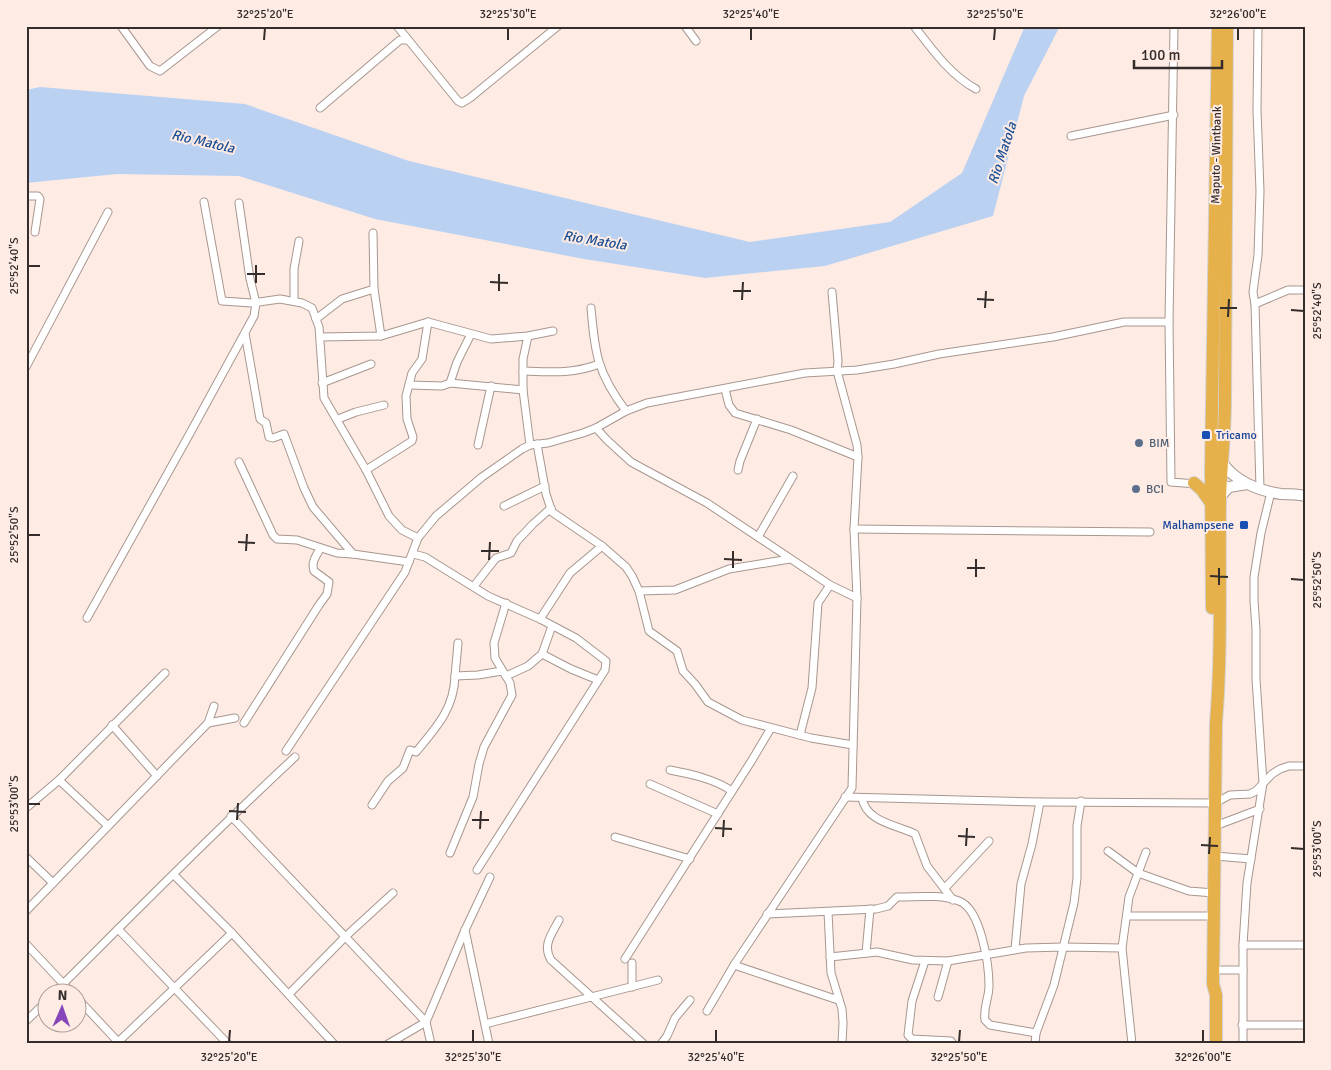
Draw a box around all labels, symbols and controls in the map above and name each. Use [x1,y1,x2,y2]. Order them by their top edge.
text: 32°25'20"E [236,7,294,22]
text: 32°25'30"E [479,7,537,22]
text: 32°25'40"E [722,7,780,22]
text: 32°25'50"E [966,7,1024,22]
text: 32°26'00"E [1209,7,1267,22]
scale bar [1134,38,1221,70]
text: 100 m [1141,46,1181,64]
street label: Maputo - Wintbank [1208,106,1225,204]
water label: Rio Matola [984,119,1021,186]
water label: Rio Matola [170,126,237,157]
water label: Rio Matola [562,227,629,254]
text: 25°52'40"S [7,237,22,295]
text: 25°52'40"S [1310,282,1325,340]
place label: Tricamo [1216,428,1257,443]
marker: Tricamo [1200,429,1212,441]
place label: BIM [1149,436,1169,451]
marker: BIM [1133,437,1145,449]
place label: BCI [1146,482,1164,497]
marker: BCI [1130,483,1142,495]
text: 25°52'50"S [7,506,22,564]
place label: Malhampsene [1162,518,1234,533]
marker: Malhampsene [1238,519,1250,531]
text: 25°52'50"S [1310,551,1325,609]
text: 25°53'00"S [7,775,22,833]
text: 25°53'00"S [1310,820,1325,878]
north arrow [38,982,88,1032]
text: N [57,987,68,1004]
text: 32°25'20"E [200,1050,258,1065]
text: 32°25'30"E [444,1050,502,1065]
text: 32°25'40"E [687,1050,745,1065]
text: 32°25'50"E [930,1050,988,1065]
text: 32°26'00"E [1174,1050,1232,1065]

